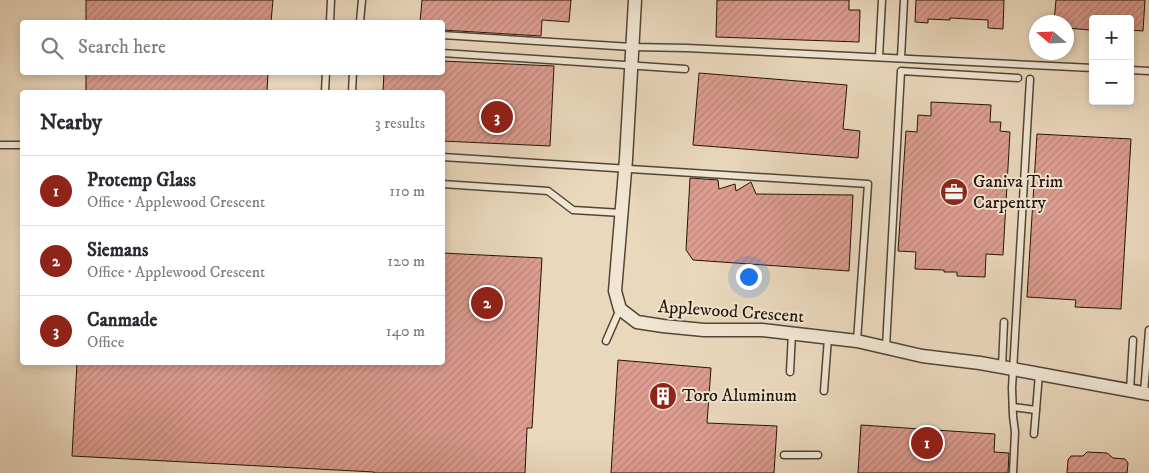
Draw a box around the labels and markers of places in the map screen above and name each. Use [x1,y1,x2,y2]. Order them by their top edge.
pin: 3 [481,98,513,136]
place label: Ganiva Trim Carpentry [973,171,1063,214]
office icon: Ganiva Trim Carpentry [939,177,969,207]
pin: 2 [471,284,503,322]
building icon: Toro Aluminum [648,381,678,411]
place label: Toro Aluminum [682,385,797,407]
pin: 1 [911,424,943,462]

